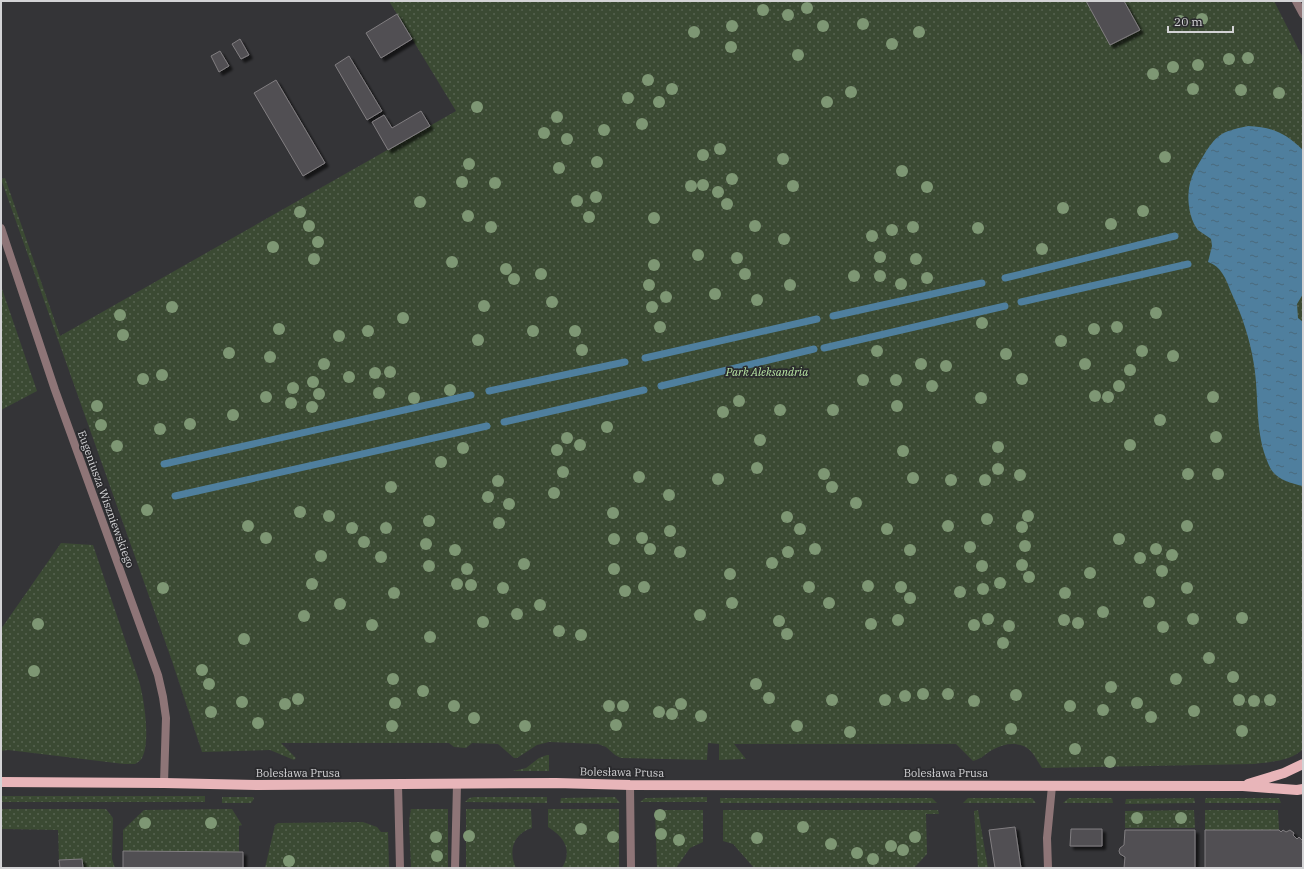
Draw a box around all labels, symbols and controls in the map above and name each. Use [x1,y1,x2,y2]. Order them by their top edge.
scale bar [1168,8,1233,34]
text: 20 m [1174,14,1203,29]
park label: Park Aleksandria [725,365,808,379]
street label: Eugeniusza Wiszniewskiego [75,428,137,570]
street label: Bolesława Prusa [580,764,664,780]
street label: Bolesława Prusa [256,766,340,780]
street label: Bolesława Prusa [904,766,988,780]

